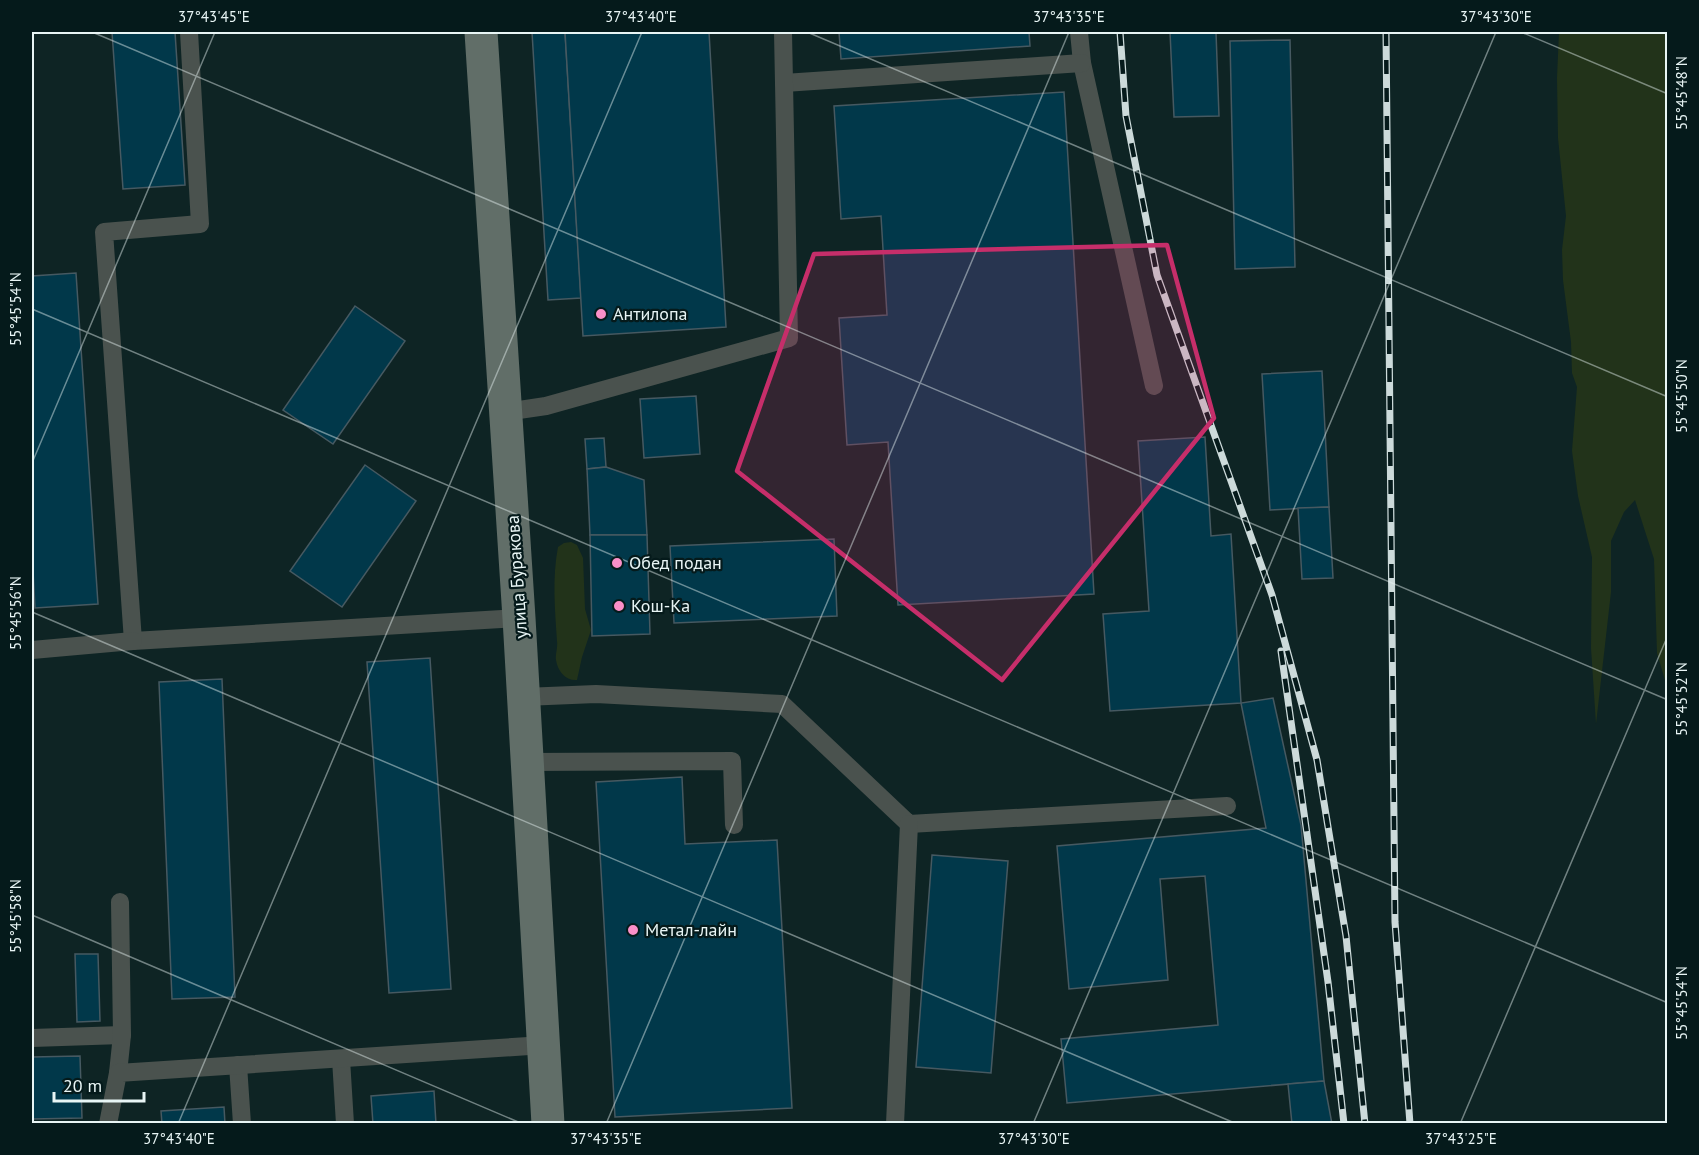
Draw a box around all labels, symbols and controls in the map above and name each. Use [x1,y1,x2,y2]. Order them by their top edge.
text: 37°43'45"E [178,7,250,26]
text: 37°43'40"E [605,7,677,26]
text: 37°43'35"E [1033,7,1105,26]
text: 37°43'30"E [1460,7,1532,26]
text: 55°45'48"N [1672,56,1691,130]
text: 55°45'54"N [6,272,25,346]
place label: Антилопа [613,302,688,325]
marker: Антилопа [594,307,608,321]
text: 55°45'50"N [1672,359,1691,433]
street label: улица Буракова [501,515,532,639]
place label: Обед подан [629,551,722,574]
marker: Обед подан [610,556,624,570]
text: 55°45'56"N [6,576,25,650]
place label: Кош-Ка [631,594,690,617]
marker: Кош-Ка [612,599,626,613]
text: 55°45'52"N [1672,662,1691,736]
text: 55°45'58"N [6,879,25,953]
place label: Метал-лайн [645,918,737,941]
marker: Метал-лайн [626,923,640,937]
text: 55°45'54"N [1672,966,1691,1040]
scale bar [54,1065,144,1103]
text: 20 m [63,1074,102,1097]
text: 37°43'40"E [143,1129,215,1148]
text: 37°43'35"E [570,1129,642,1148]
text: 37°43'30"E [998,1129,1070,1148]
text: 37°43'25"E [1425,1129,1497,1148]

